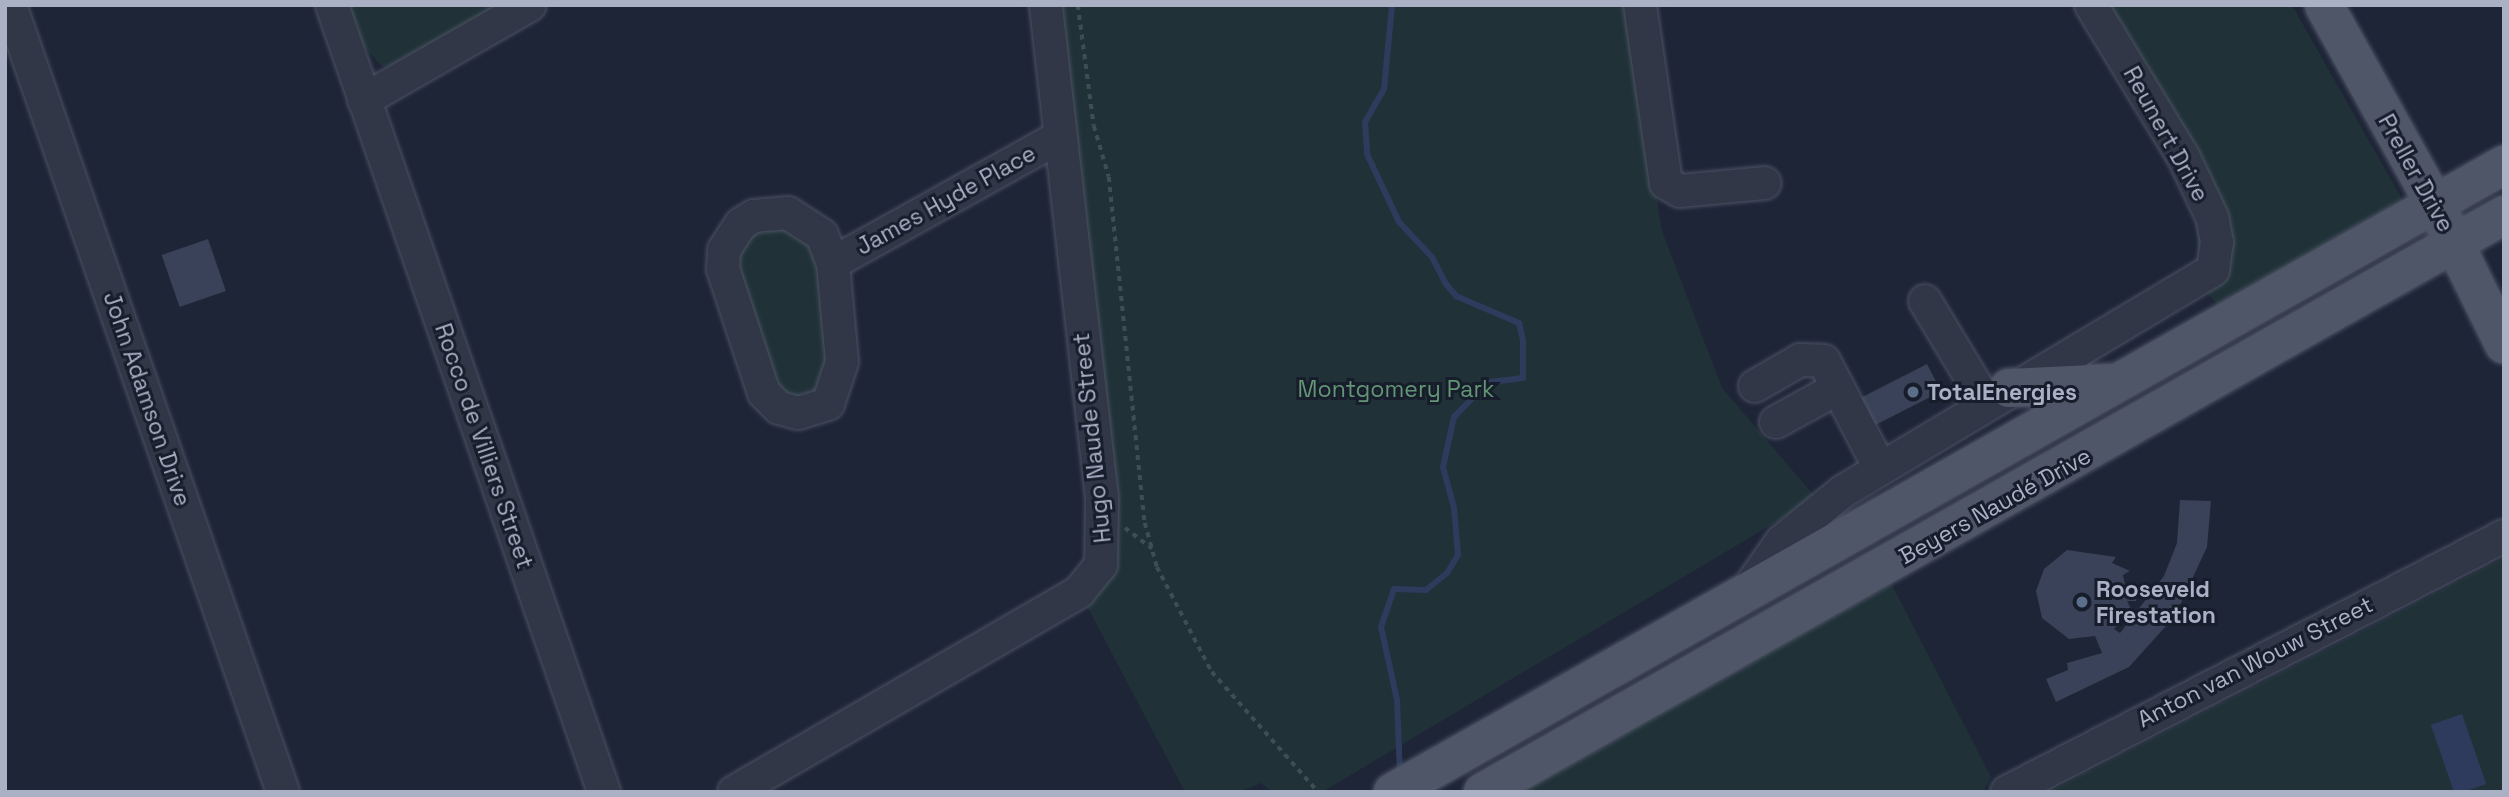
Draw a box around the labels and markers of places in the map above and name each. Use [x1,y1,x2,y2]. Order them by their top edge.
place label: TotalEnergies [1927,378,2077,406]
marker: TotalEnergies [1905,384,1921,400]
place label: Rooseveld Firestation [2096,575,2216,629]
marker: Rooseveld Firestation [2074,594,2090,610]

